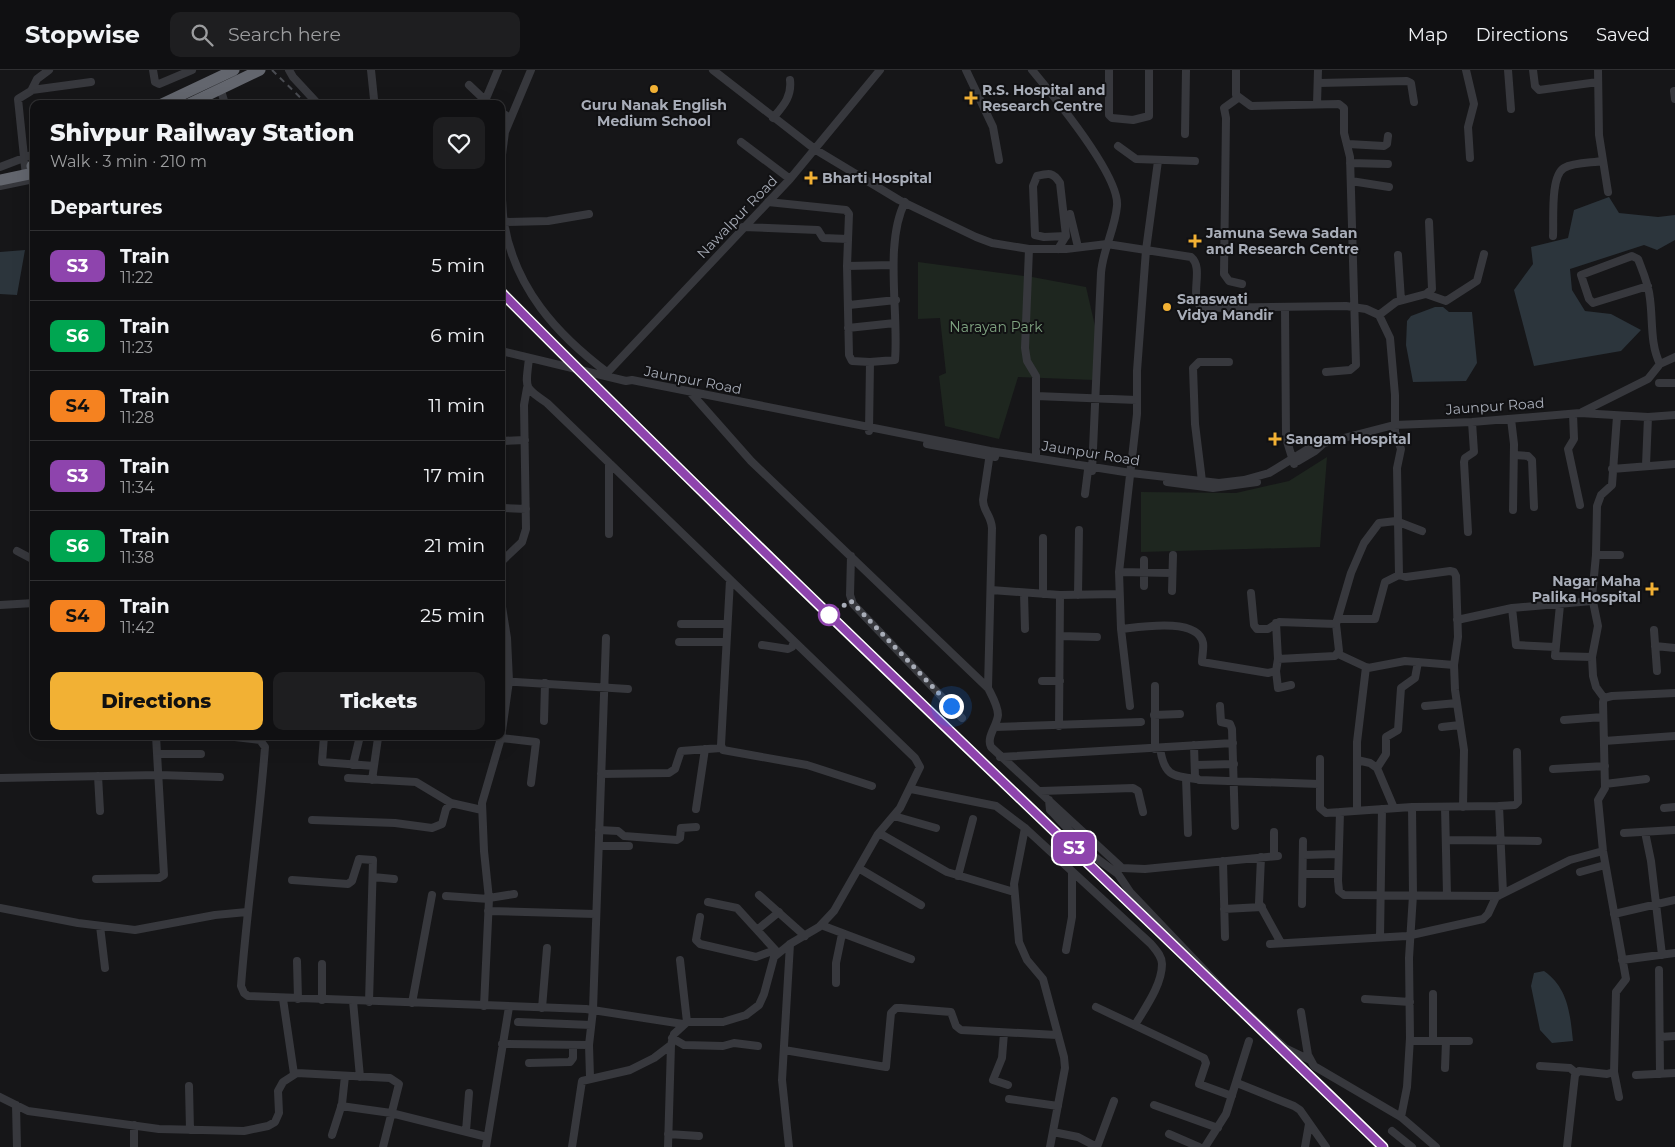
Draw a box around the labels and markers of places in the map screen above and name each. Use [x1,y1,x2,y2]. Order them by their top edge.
place label: R.S. Hospital and Research Centre [982,81,1105,115]
marker: Guru Nanak English Medium School [648,83,660,95]
marker: R.S. Hospital and Research Centre [964,91,978,105]
place label: Guru Nanak English Medium School [581,96,727,130]
place label: Bharti Hospital [822,169,932,187]
marker: Bharti Hospital [804,171,818,185]
place label: Jamuna Sewa Sadan and Research Centre [1205,224,1359,258]
marker: Jamuna Sewa Sadan and Research Centre [1188,234,1202,248]
place label: Saraswati Vidya Mandir [1176,290,1274,324]
marker: Saraswati Vidya Mandir [1161,301,1173,313]
place label: Sangam Hospital [1286,430,1411,448]
marker: Sangam Hospital [1268,432,1282,446]
place label: Nagar Maha Palika Hospital [1532,572,1641,606]
marker: Nagar Maha Palika Hospital [1645,582,1659,596]
unlabelled marker [818,604,840,626]

